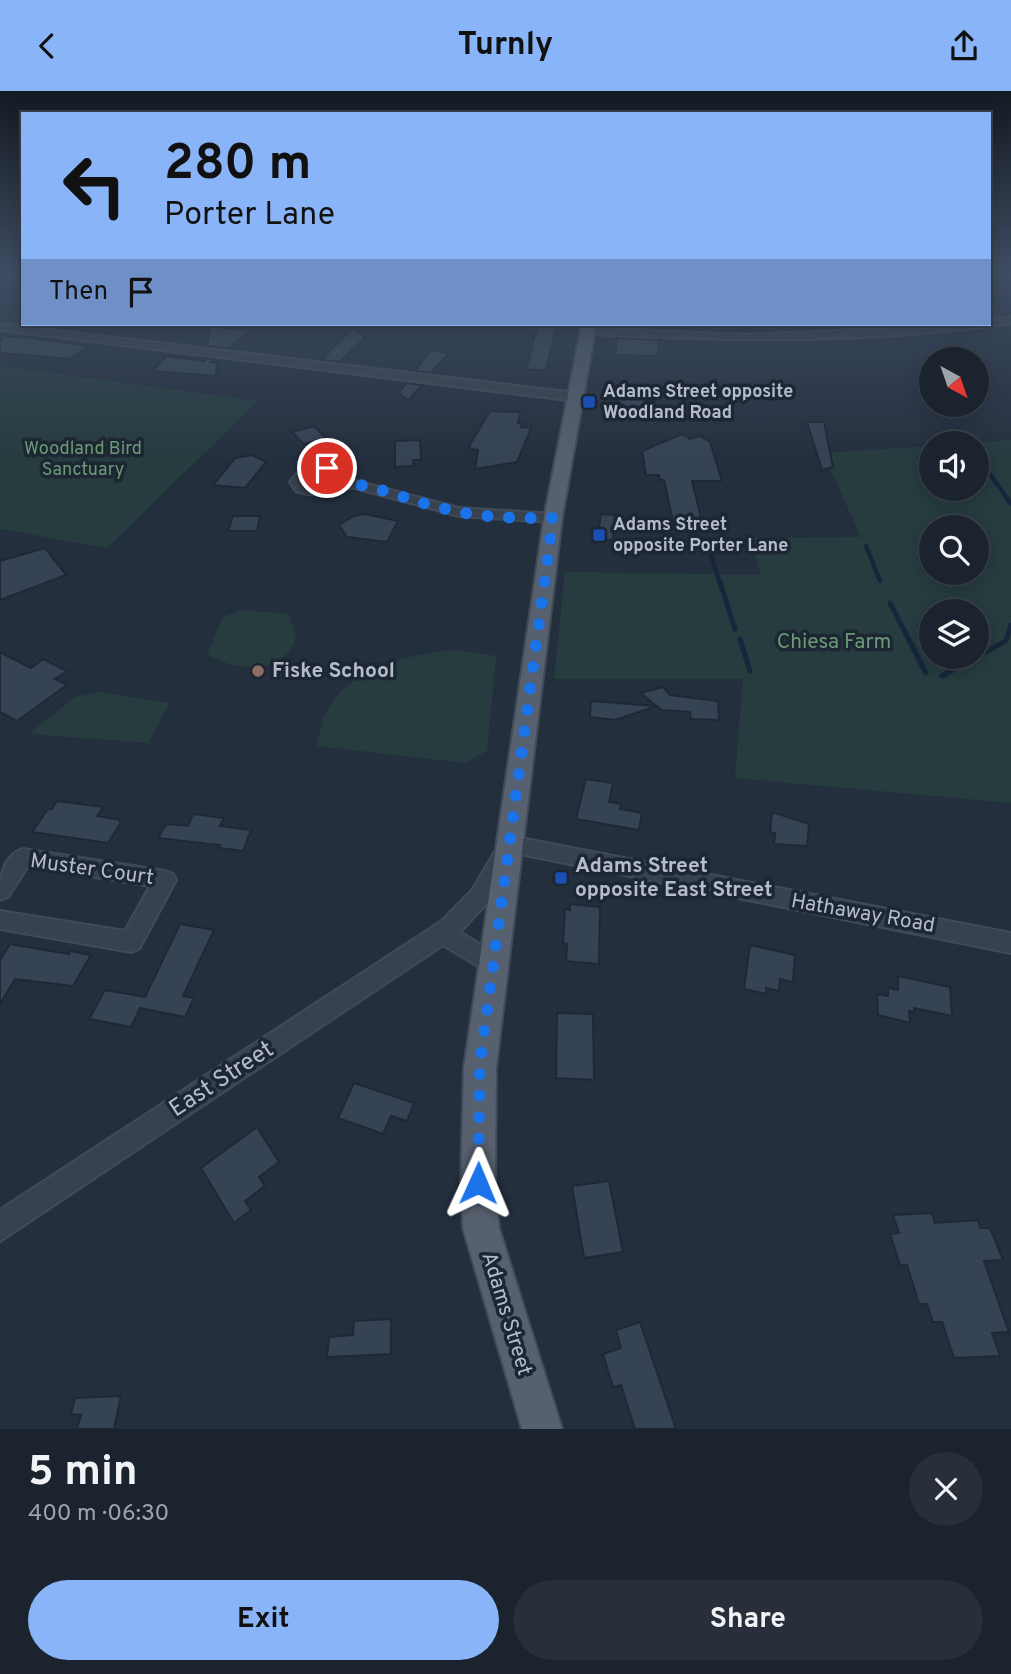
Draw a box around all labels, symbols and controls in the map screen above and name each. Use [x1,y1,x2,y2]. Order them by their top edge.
text: Turnly [458,26,553,66]
icon: back [28,27,66,65]
icon: share [945,27,983,65]
text: 280 m [164,135,311,197]
icon: left [49,140,140,231]
text: Porter Lane [164,196,335,236]
icon: arrive [122,273,160,311]
text: Then [49,276,108,309]
north arrow [919,347,989,417]
map controls [919,347,989,669]
place label: Adams Street opposite Woodland Road [603,381,793,425]
marker: Adams Street opposite Woodland Road [581,394,597,410]
button: sound [919,431,989,501]
park label: Woodland Bird Sanctuary [24,438,142,482]
pin [297,438,357,498]
icon: arrive [308,449,346,487]
place label: Adams Street opposite Porter Lane [613,514,788,558]
button: search [919,515,989,585]
marker: Adams Street opposite Porter Lane [591,527,607,543]
button: layers [919,599,989,669]
park label: Chiesa Farm [777,629,891,656]
place label: Fiske School [272,658,395,685]
marker: Fiske School [250,663,266,679]
street label: Muster Court [28,848,156,892]
place label: Adams Street opposite East Street [575,853,772,904]
marker: Adams Street opposite East Street [553,870,569,886]
street label: Hathaway Road [789,888,937,940]
street label: East Street [164,1035,280,1125]
position arrow [441,1146,515,1220]
street label: Adams Street [474,1249,538,1379]
text: 5 min [28,1447,138,1500]
button: close [909,1452,983,1526]
text: 400 m · 06:30 [28,1500,169,1529]
button: Exit [28,1580,499,1660]
button: Share [513,1580,983,1660]

